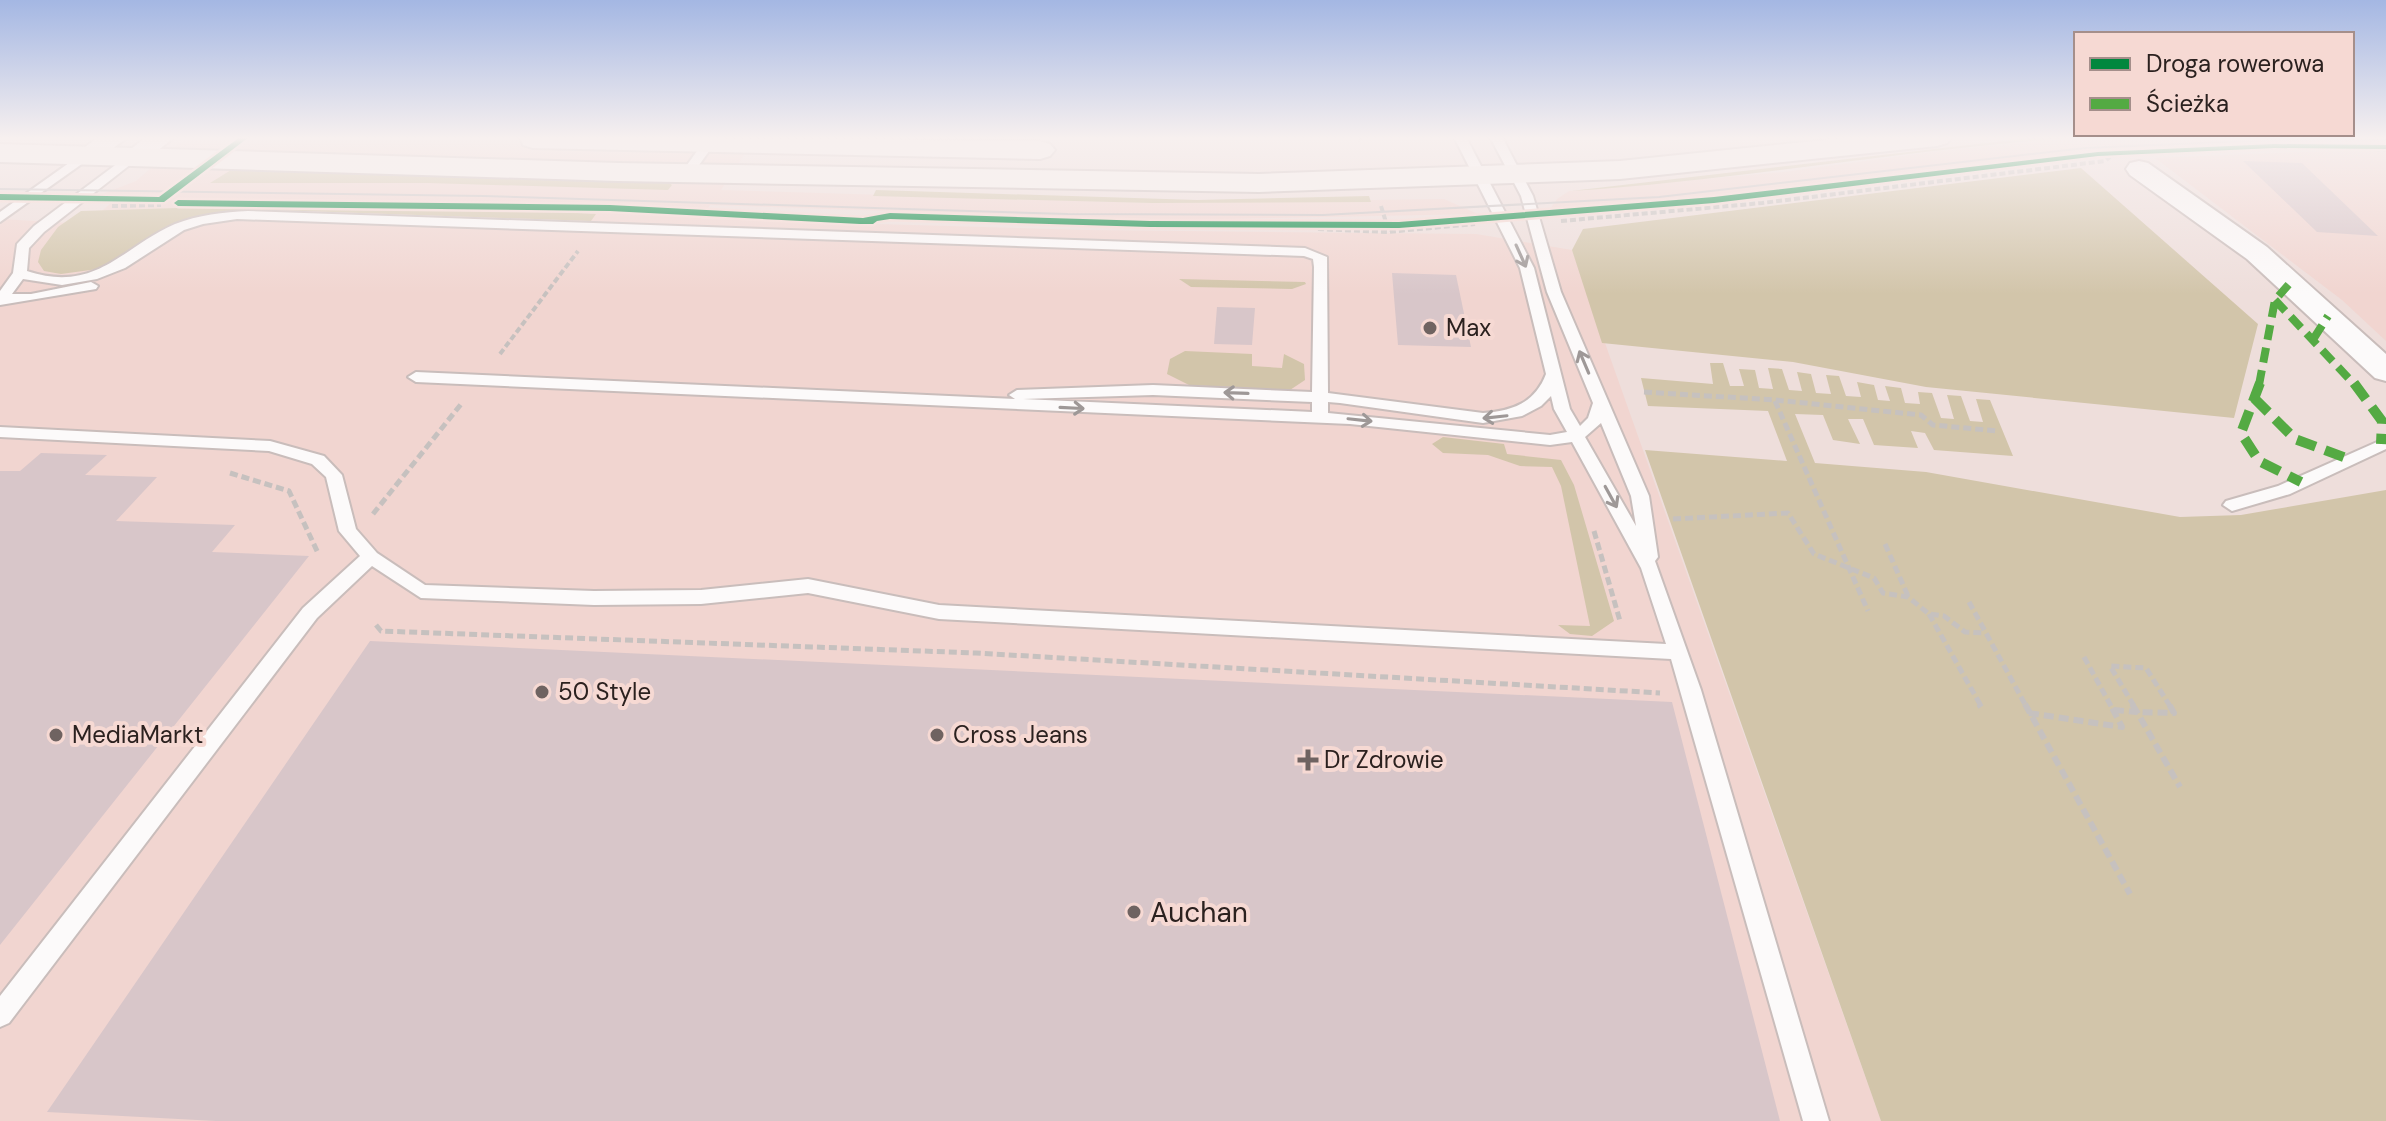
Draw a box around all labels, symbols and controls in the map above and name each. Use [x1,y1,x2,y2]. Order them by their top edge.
legend [2074,32,2354,136]
text: Droga rowerowa [2146,48,2324,79]
text: Ścieżka [2146,88,2229,119]
one-way arrow [1514,243,1529,267]
place label: Max [1446,312,1491,343]
marker: Max [1421,319,1439,337]
one-way arrow [1575,350,1590,374]
one-way arrow [1223,386,1250,401]
one-way arrow [1058,401,1085,416]
one-way arrow [1482,409,1509,424]
one-way arrow [1346,413,1373,428]
one-way arrow [1604,485,1620,508]
place label: 50 Style [558,676,651,707]
marker: 50 Style [533,683,551,701]
place label: MediaMarkt [72,719,203,750]
place label: Cross Jeans [953,719,1088,750]
marker: MediaMarkt [47,726,65,744]
marker: Cross Jeans [928,726,946,744]
place label: Dr Zdrowie [1324,744,1444,775]
marker: Dr Zdrowie [1299,751,1317,769]
place label: Auchan [1150,894,1248,931]
marker: Auchan [1125,903,1143,921]

